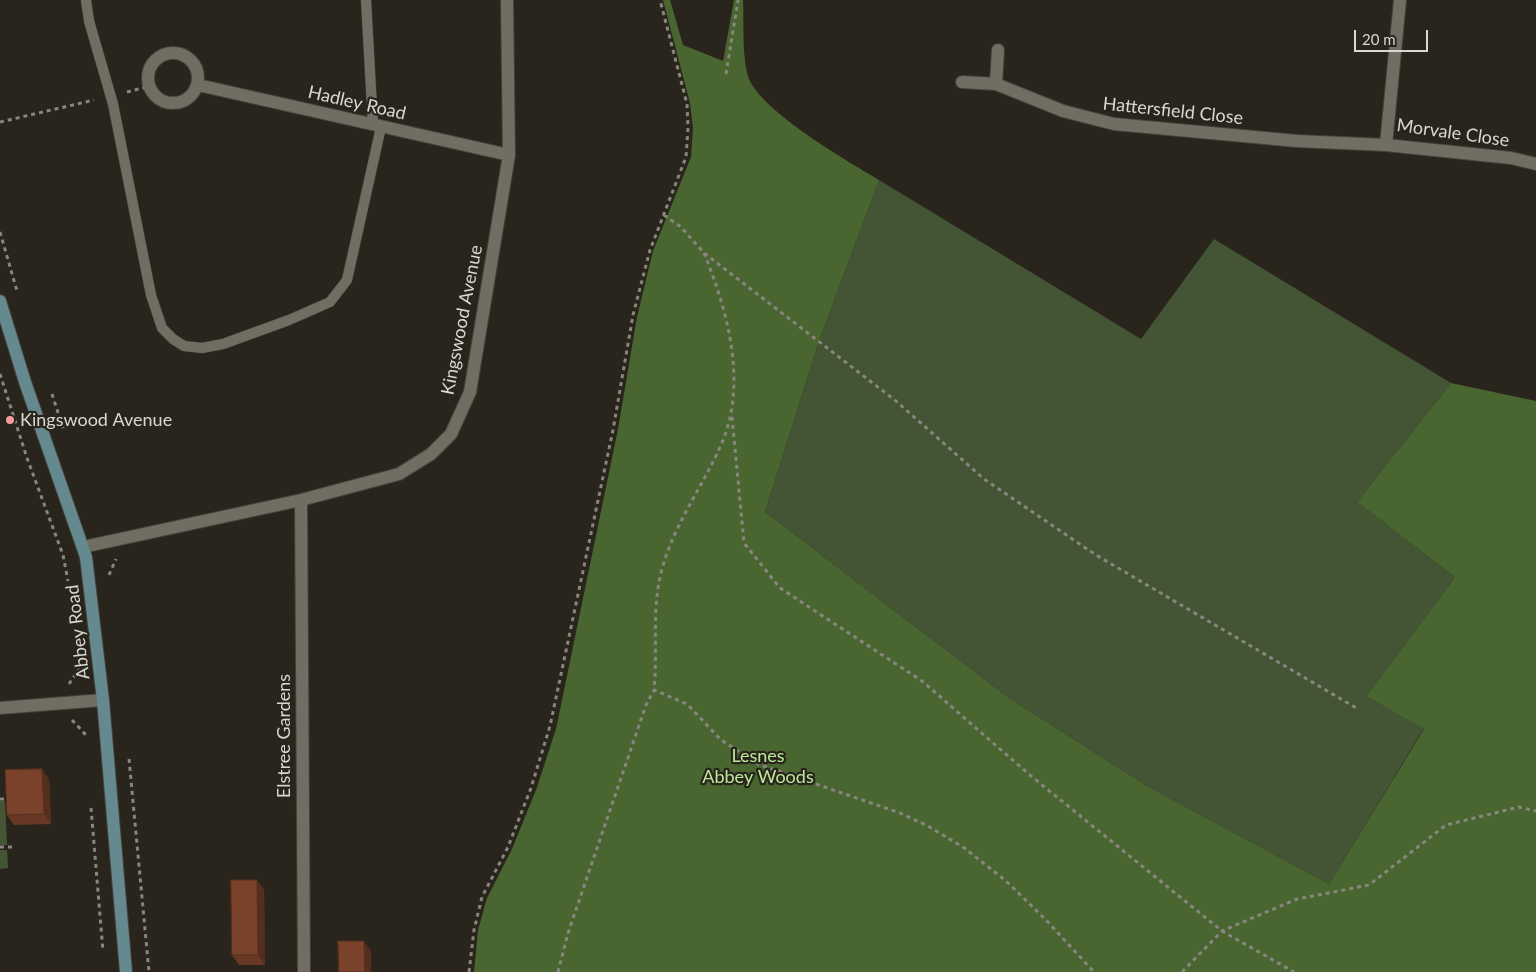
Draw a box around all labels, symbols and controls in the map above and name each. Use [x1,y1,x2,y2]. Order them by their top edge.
scale bar [1356,20,1430,52]
text: 20 m [1362,30,1396,48]
street label: Hadley Road [306,81,408,125]
street label: Hattersfield Close [1102,93,1244,129]
street label: Morvale Close [1395,114,1511,152]
street label: Kingswood Avenue [437,243,487,397]
place label: Kingswood Avenue [20,409,172,431]
marker: Kingswood Avenue [4,414,16,426]
street label: Abbey Road [61,583,95,681]
street label: Elstree Gardens [273,674,295,798]
park label: Lesnes Abbey Woods [702,745,814,788]

